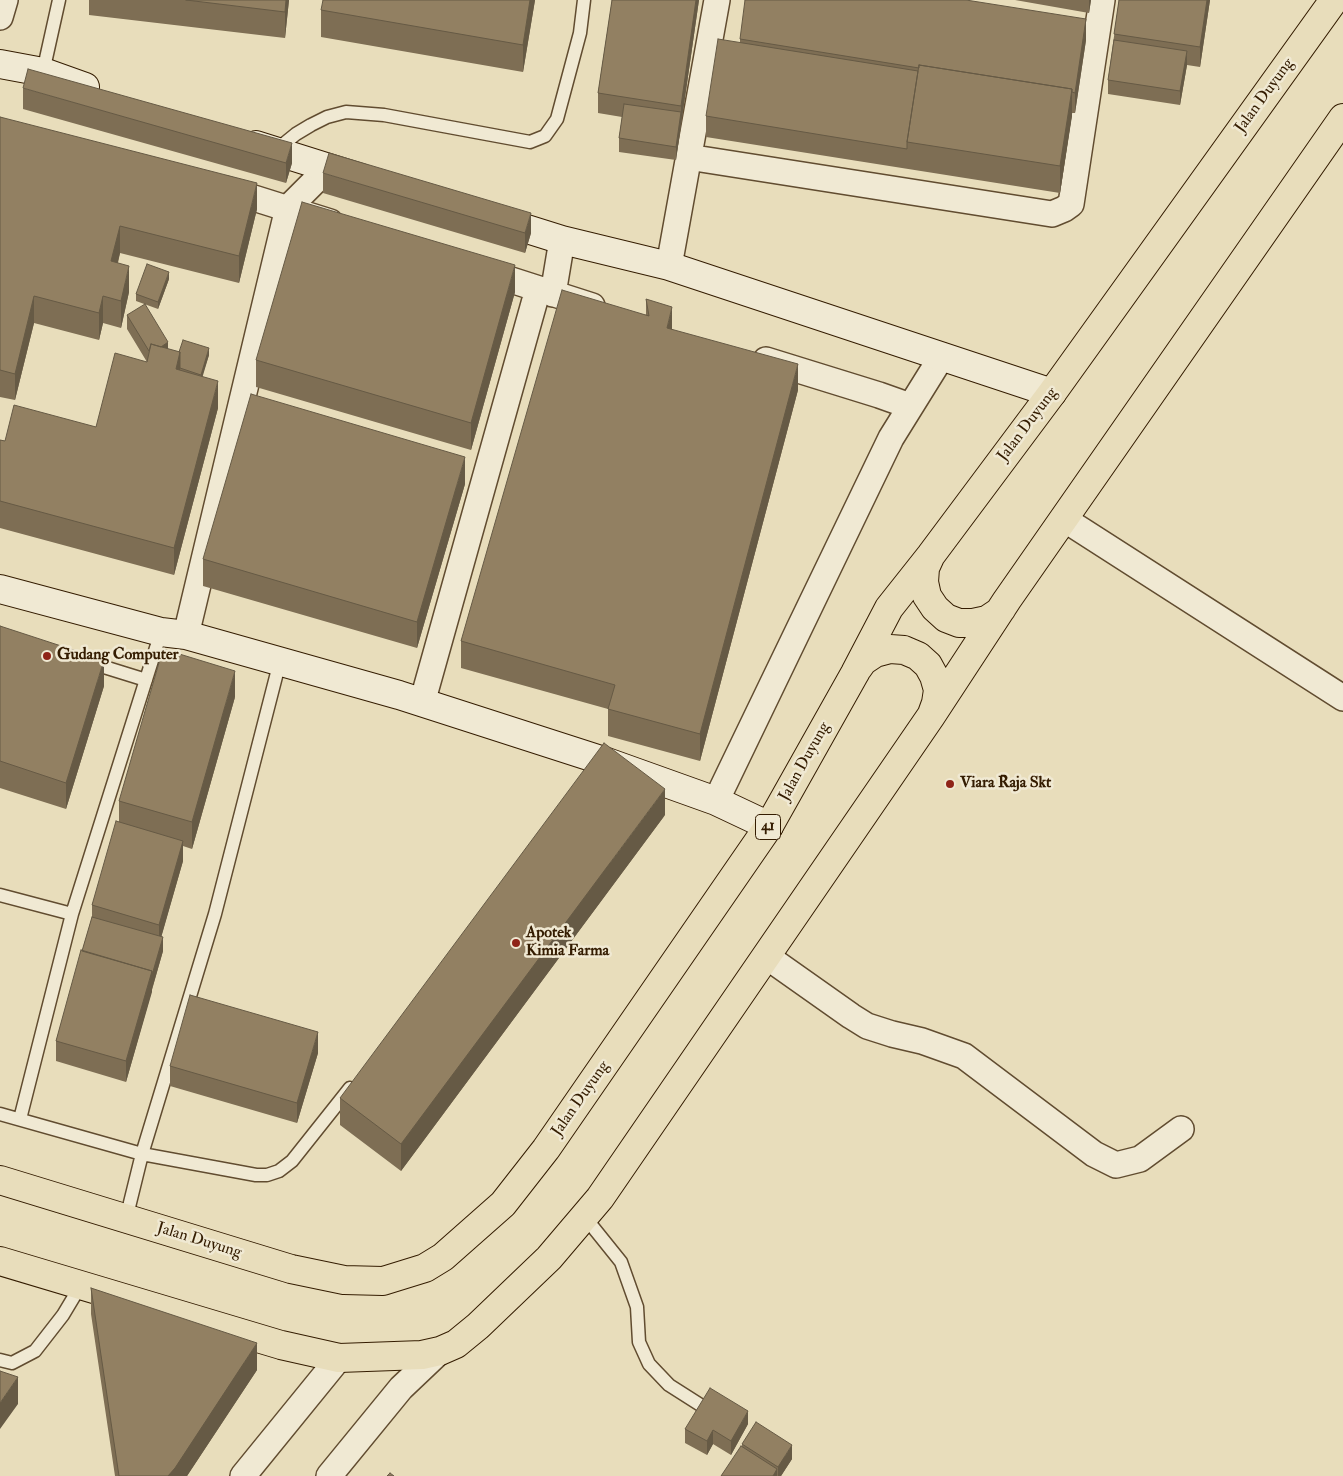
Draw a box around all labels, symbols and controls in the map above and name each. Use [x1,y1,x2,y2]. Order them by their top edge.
street label: Jalan Duyung [1231,55,1299,137]
street label: Jalan Duyung [994,384,1062,466]
place label: Gudang Computer [57,646,179,666]
marker: Gudang Computer [41,650,53,662]
street label: Jalan Duyung [775,719,835,805]
place label: Viara Raja Skt [960,774,1051,794]
marker: Viara Raja Skt [944,778,956,790]
road number: 41 [756,814,780,840]
place label: Apotek Kimia Farma [526,924,609,962]
marker: Apotek Kimia Farma [510,937,522,949]
street label: Jalan Duyung [548,1058,614,1140]
street label: Jalan Duyung [154,1219,244,1263]

